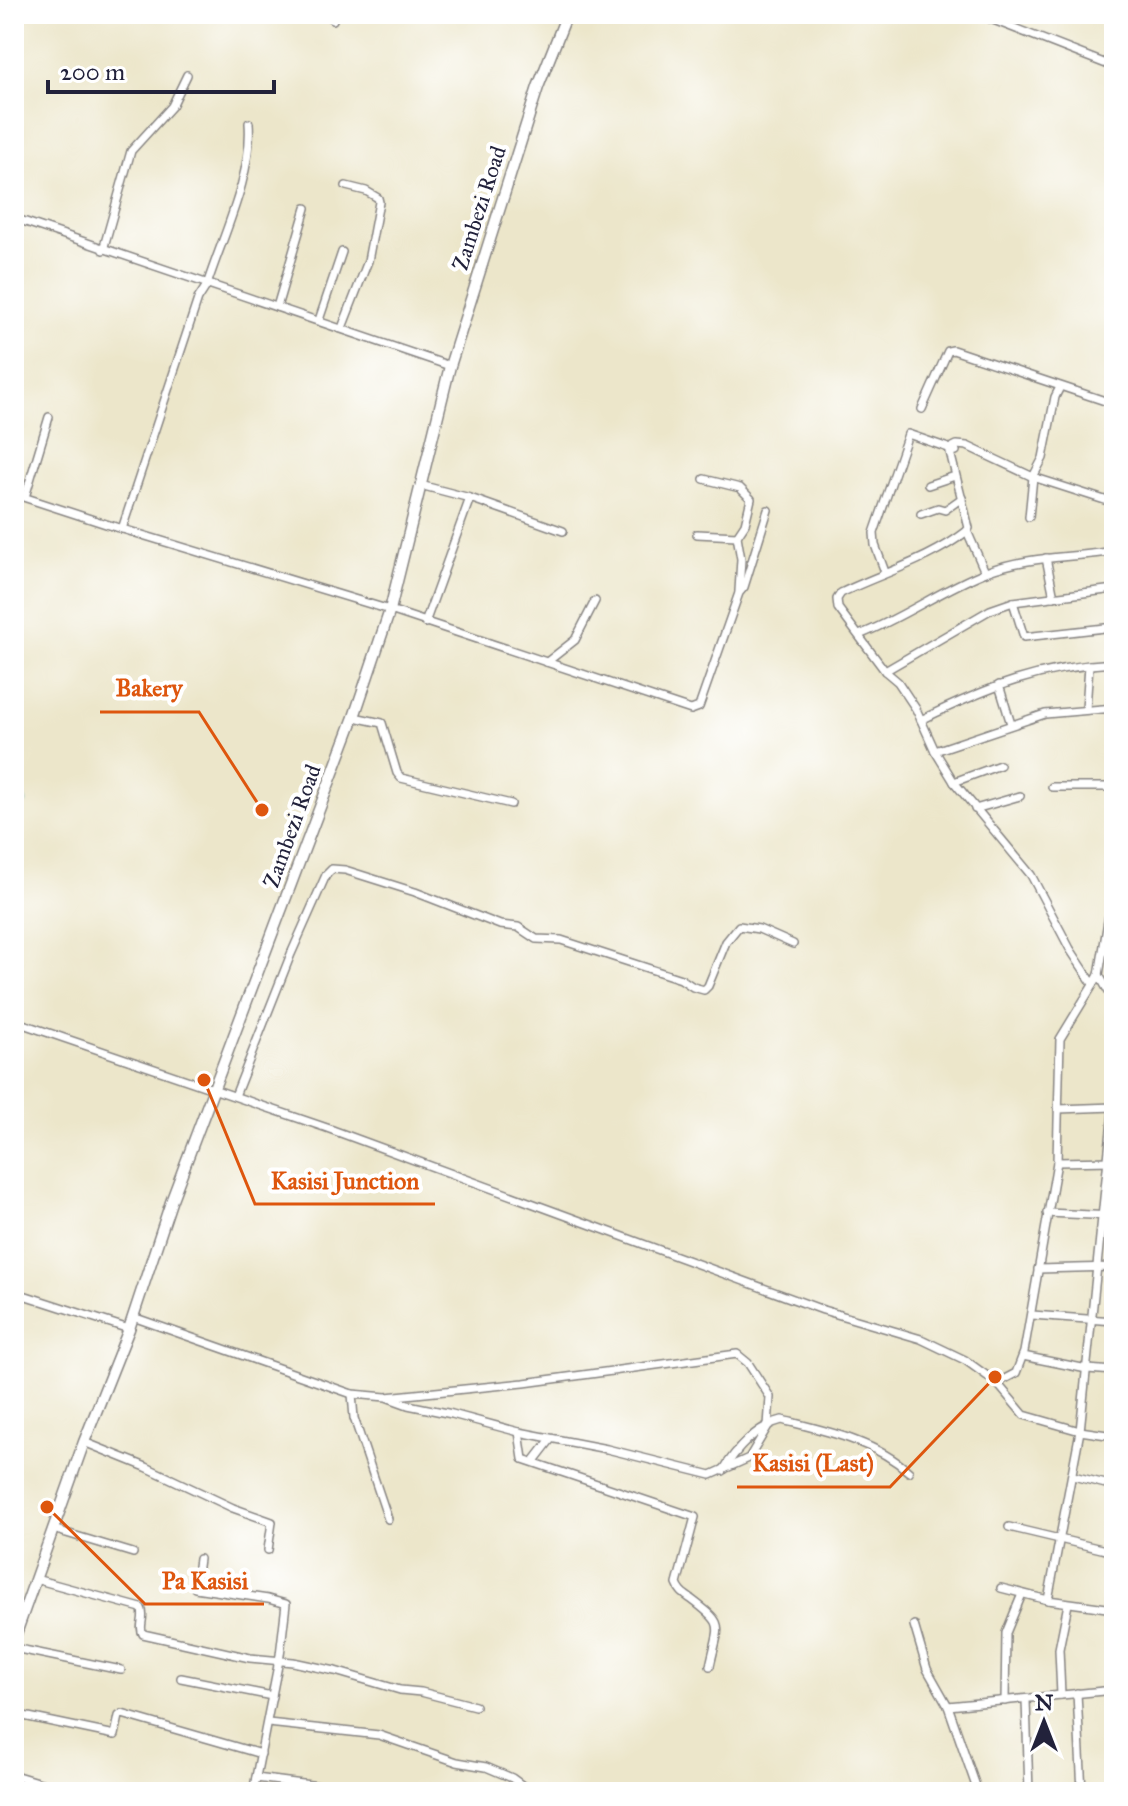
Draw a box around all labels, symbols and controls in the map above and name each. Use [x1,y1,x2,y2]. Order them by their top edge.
scale bar [48,44,274,94]
text: 200 m [60,57,125,87]
street label: Zambezi Road [446,142,512,274]
callout: Bakery [100,664,199,712]
text: Bakery [115,673,184,703]
street label: Zambezi Road [257,761,327,891]
callout: Kasisi Junction [255,1156,435,1204]
text: Kasisi Junction [271,1166,419,1196]
callout: Kasisi (Last) [737,1439,890,1487]
text: Kasisi (Last) [752,1448,874,1478]
callout: Pa Kasisi [145,1556,264,1604]
text: Pa Kasisi [162,1566,249,1596]
north arrow [1004,1682,1084,1762]
text: N [1035,1689,1054,1716]

